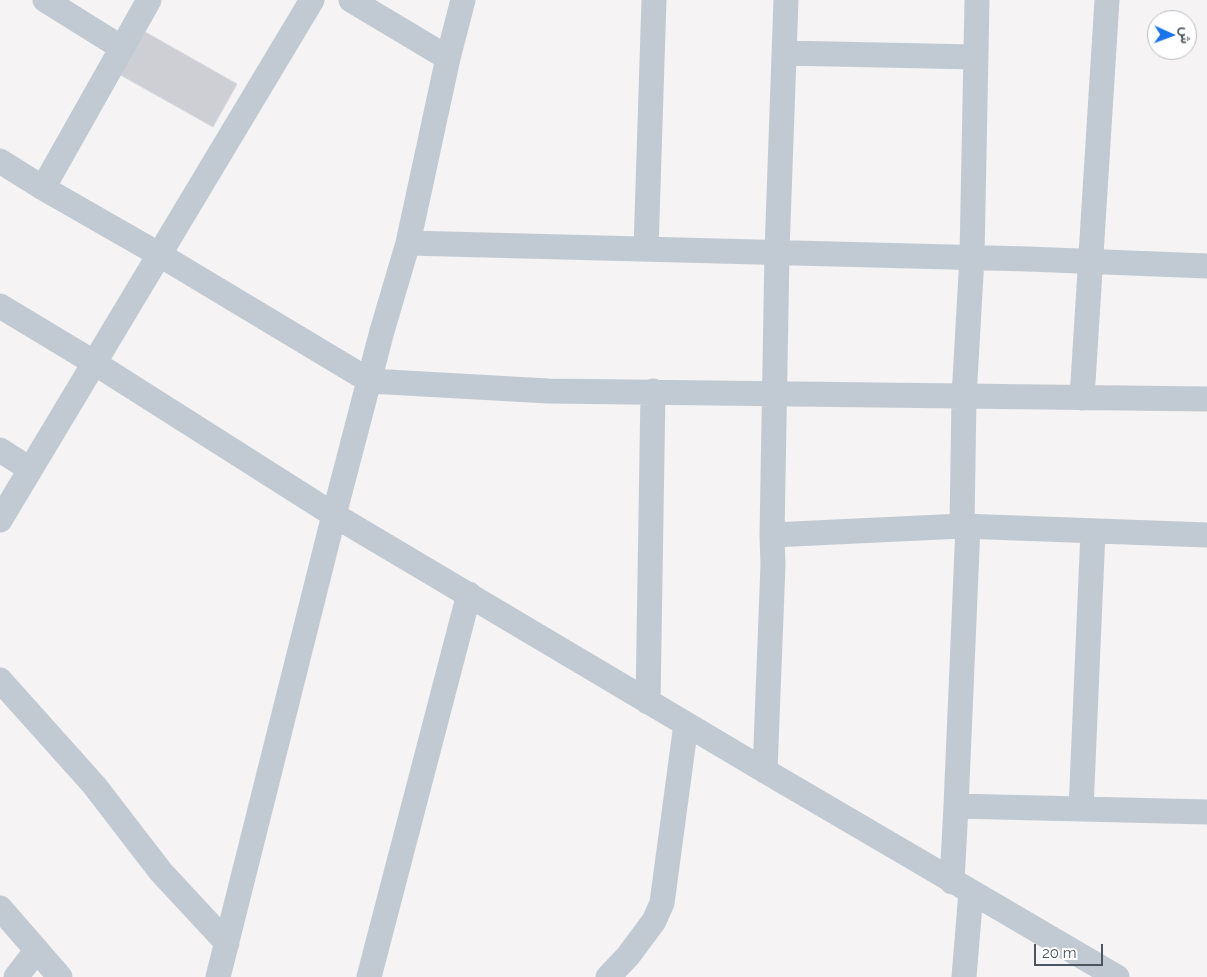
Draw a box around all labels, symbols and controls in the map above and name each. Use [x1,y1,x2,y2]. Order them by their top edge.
north arrow [1147,10,1197,60]
text: ش [1178,27,1194,44]
scale bar [1037,934,1106,966]
text: 20 m [1042,944,1077,962]

